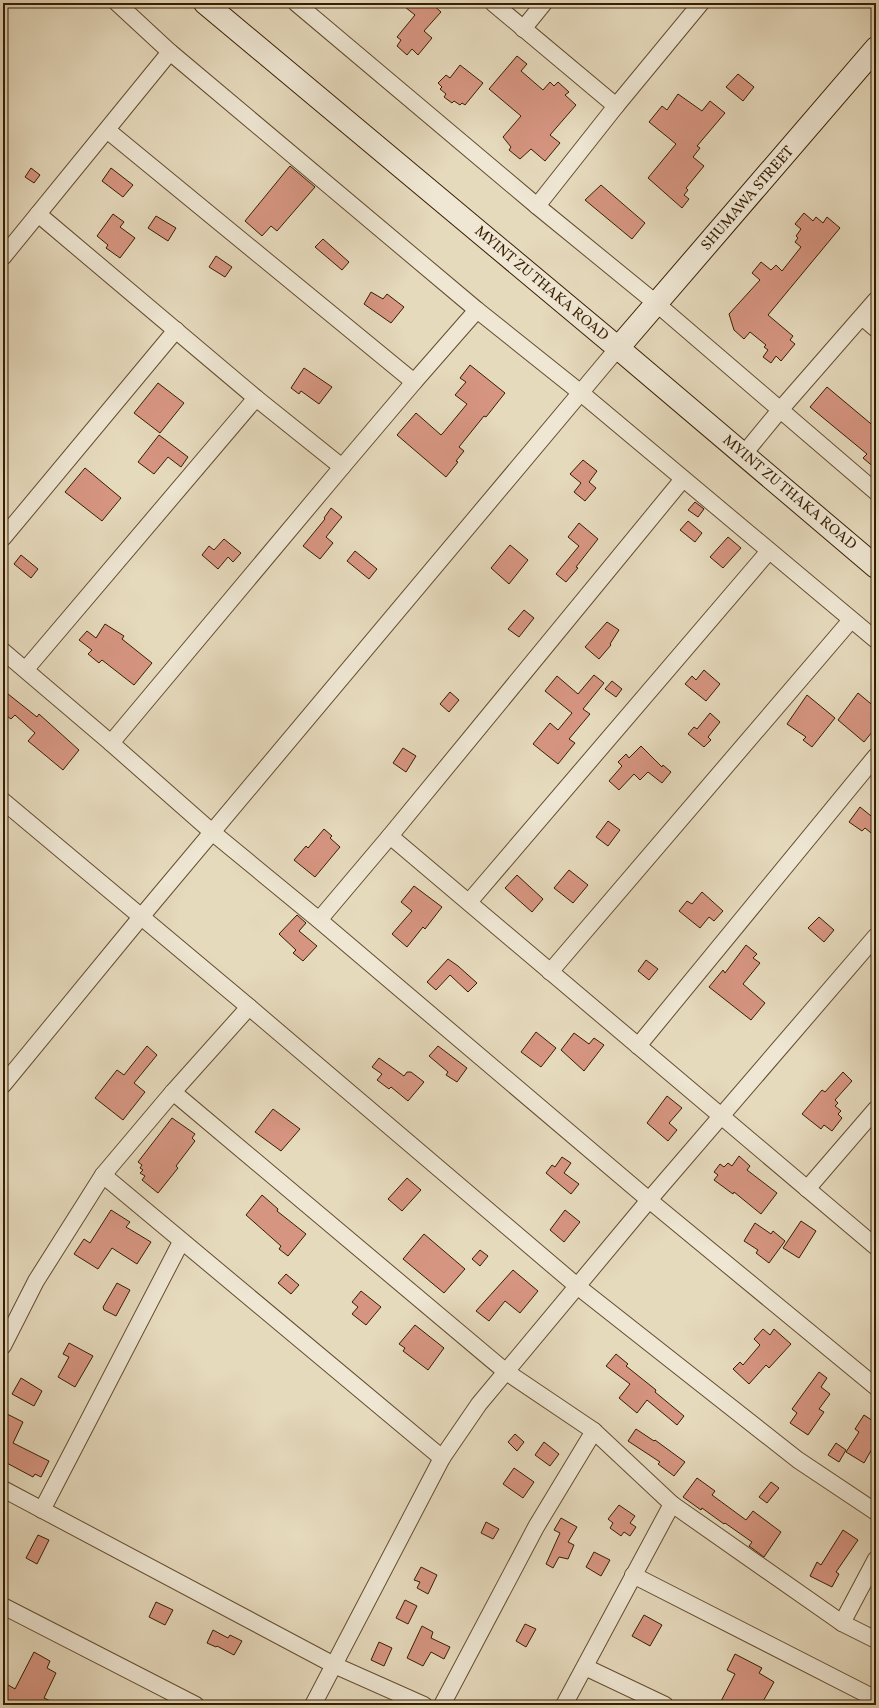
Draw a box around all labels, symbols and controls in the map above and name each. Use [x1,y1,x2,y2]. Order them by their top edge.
street label: SHUMAWA STREET [697,142,800,256]
street label: MYINT ZU THAKA ROAD [469,222,613,346]
street label: MYINT ZU THAKA ROAD [717,431,861,555]

